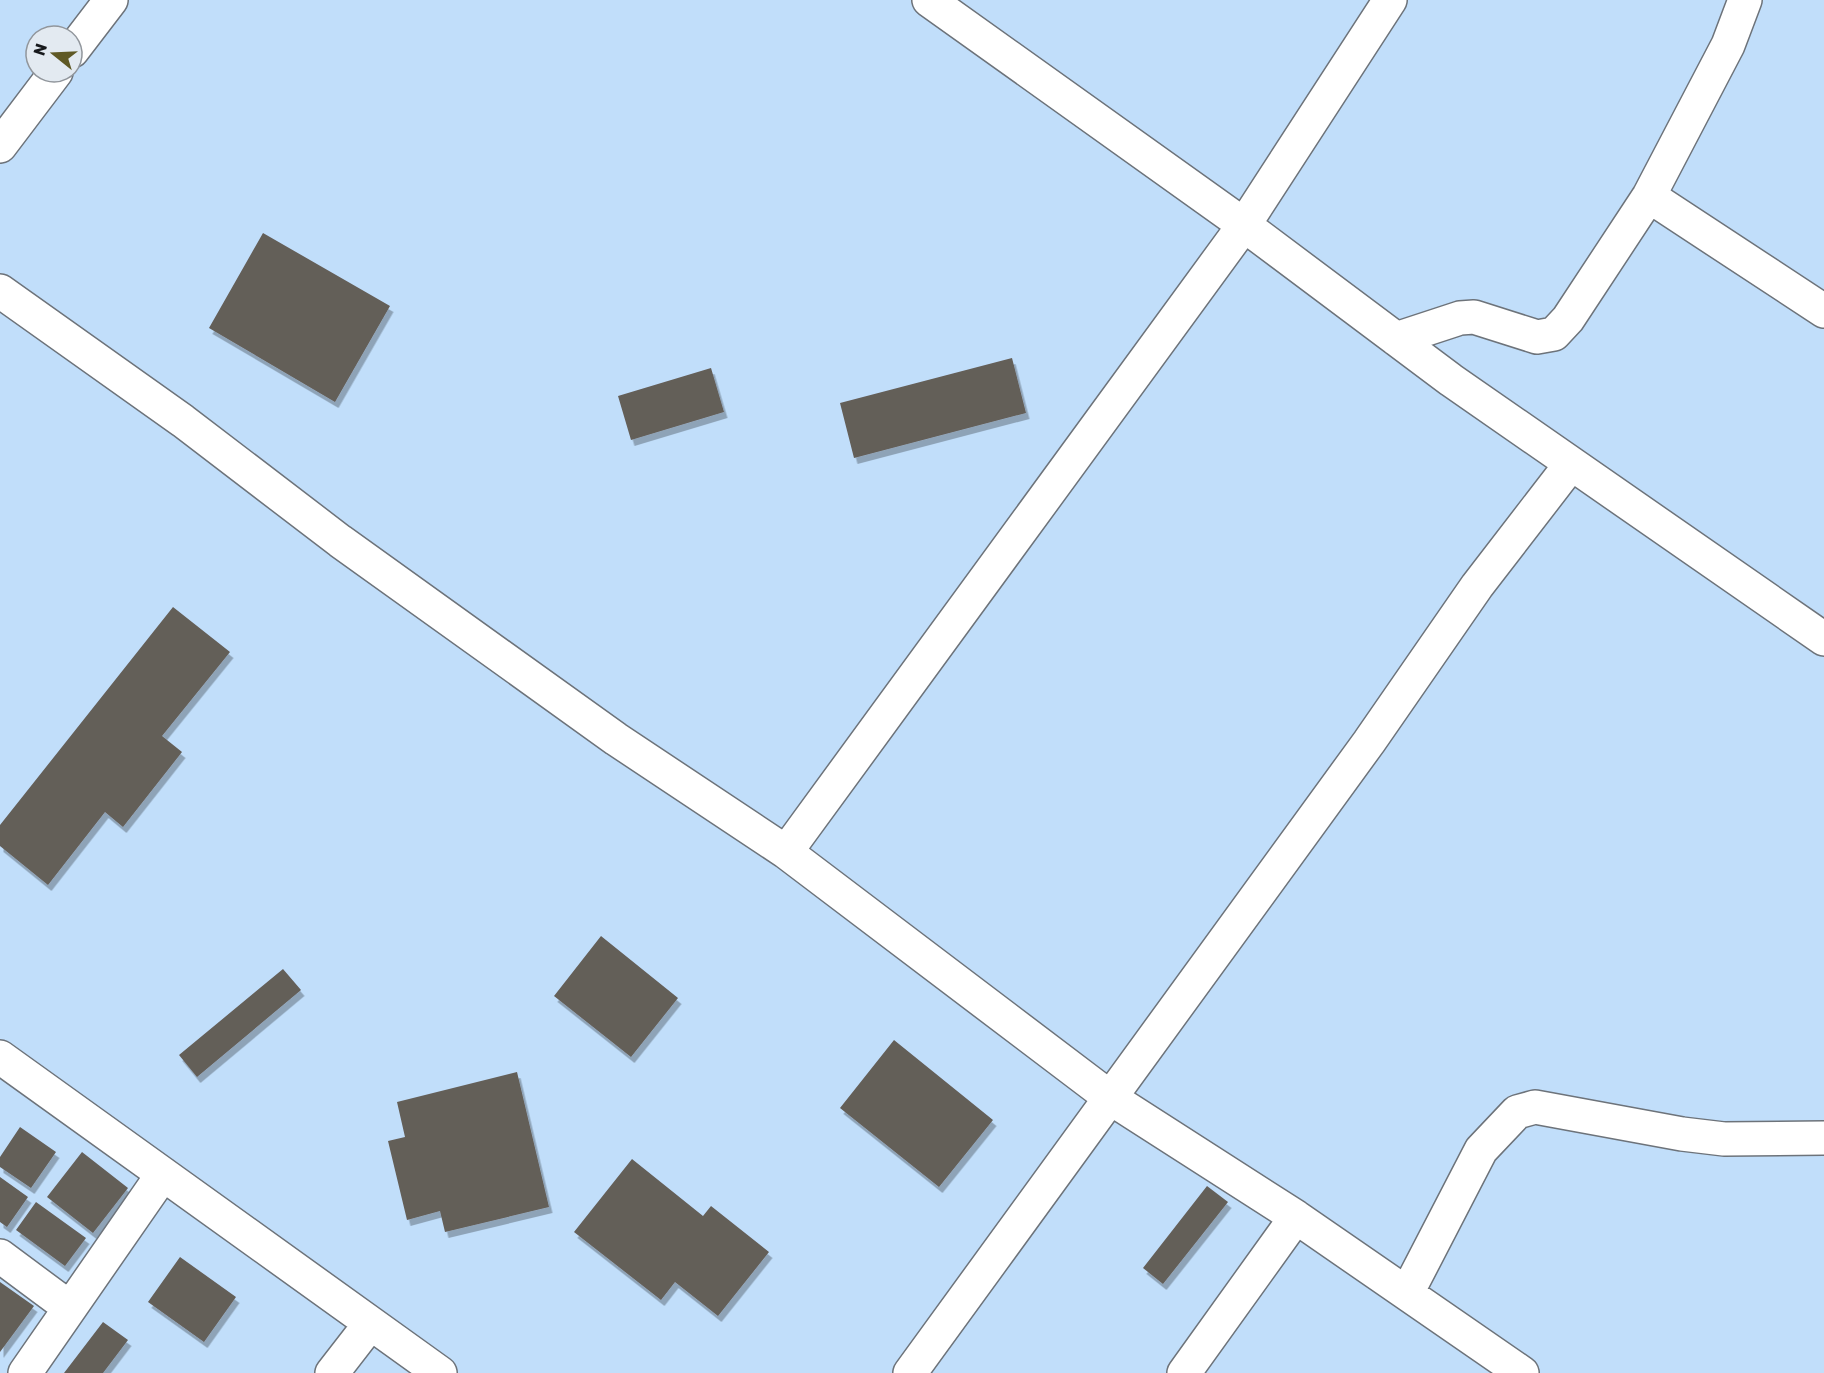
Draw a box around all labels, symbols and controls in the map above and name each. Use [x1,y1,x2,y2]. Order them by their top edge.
north arrow [24,24,84,84]
text: N [29,41,51,58]

